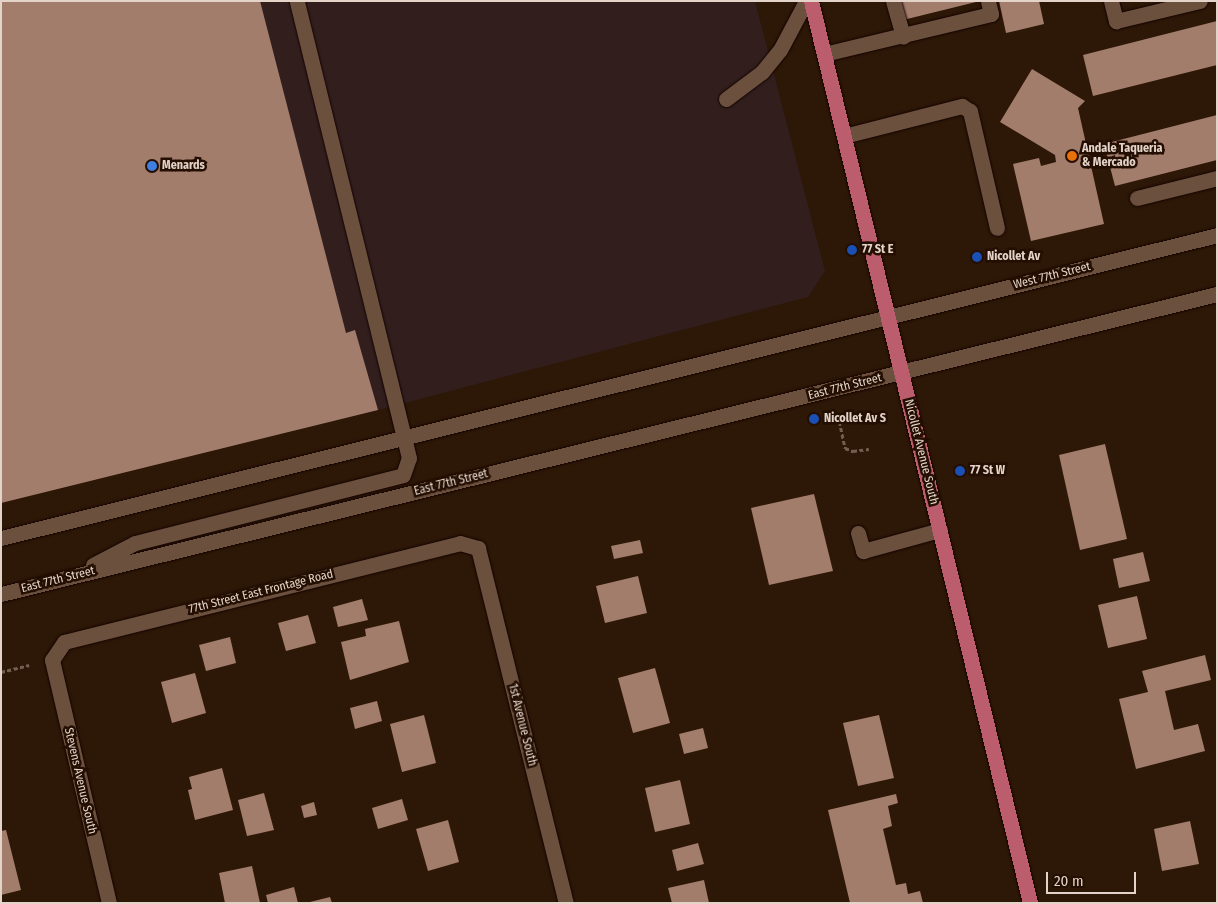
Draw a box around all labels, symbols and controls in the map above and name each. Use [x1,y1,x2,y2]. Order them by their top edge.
place label: Andale Taqueria & Mercado [1082,142,1163,170]
marker: Andale Taqueria & Mercado [1066,150,1078,162]
place label: Menards [162,159,205,173]
marker: Menards [146,160,158,172]
place label: 77 St E [862,243,893,257]
marker: 77 St E [846,244,858,256]
place label: Nicollet Av [987,250,1040,264]
marker: Nicollet Av [971,251,983,263]
street label: West 77th Street [1012,259,1092,293]
street label: East 77th Street [807,371,883,403]
street label: Nicollet Avenue South [901,398,941,506]
place label: Nicollet Av S [824,412,886,426]
marker: Nicollet Av S [808,413,820,425]
place label: 77 St W [970,464,1005,478]
marker: 77 St W [954,465,966,477]
street label: East 77th Street [413,467,489,499]
street label: East 77th Street [20,564,96,596]
street label: 77th Street East Frontage Road [187,567,335,617]
street label: 1st Avenue South [505,682,539,768]
street label: Stevens Avenue South [61,726,99,836]
scale bar [1048,862,1138,894]
text: 20 m [1054,872,1084,890]

